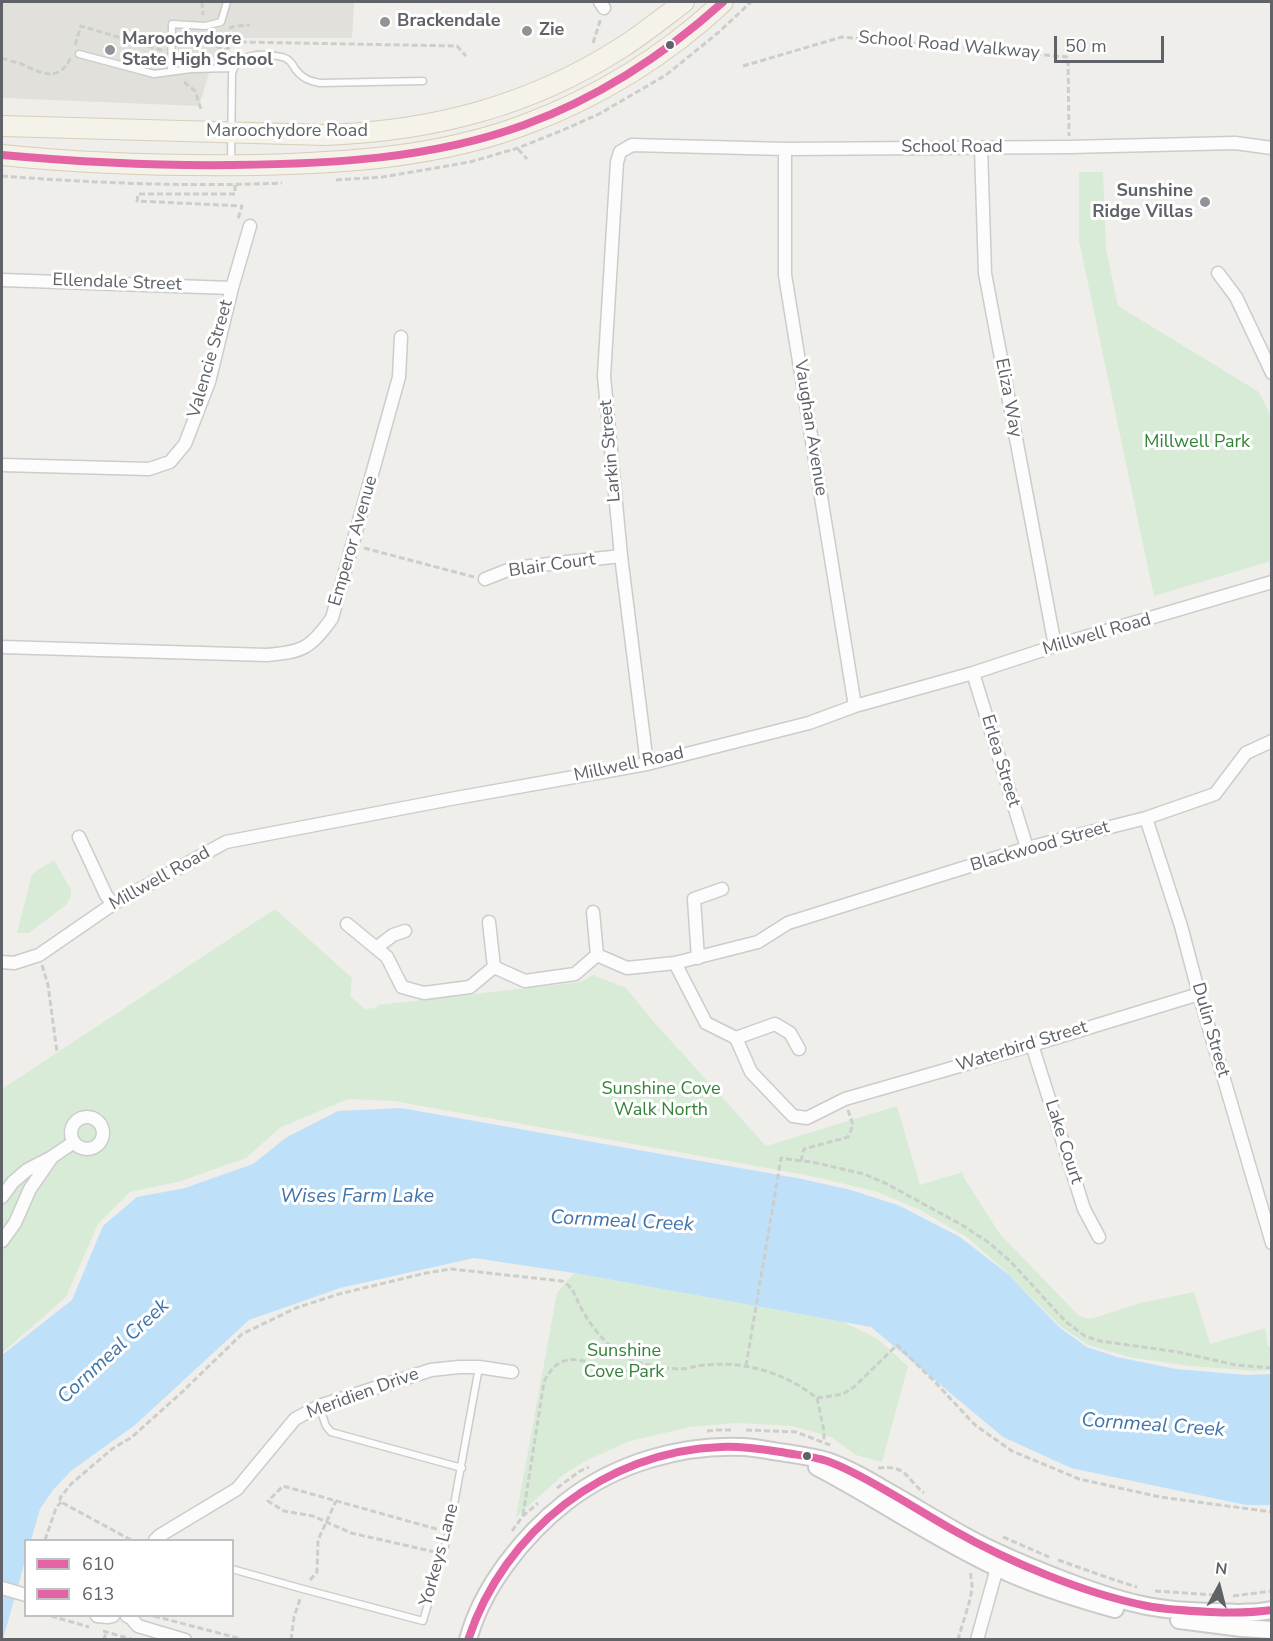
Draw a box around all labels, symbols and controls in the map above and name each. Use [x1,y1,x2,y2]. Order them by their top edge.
place label: Brackendale [397,11,500,33]
marker: Brackendale [378,15,392,29]
place label: Zie [539,20,564,42]
marker: Zie [520,24,534,38]
scale bar [1057,24,1166,62]
street label: School Road Walkway [857,27,1041,65]
place label: Maroochydore State High School [122,29,273,72]
text: 50 m [1065,34,1107,58]
unlabelled marker [664,39,676,51]
marker: Maroochydore State High School [103,43,117,57]
street label: Maroochydore Road [206,121,368,143]
street label: School Road [901,137,1003,159]
place label: Sunshine Ridge Villas [1092,181,1193,224]
marker: Sunshine Ridge Villas [1198,195,1212,209]
street label: Ellendale Street [52,270,182,296]
street label: Valencie Street [184,297,238,421]
street label: Eliza Way [990,357,1026,439]
street label: Vaughan Avenue [789,358,831,498]
street label: Larkin Street [596,399,626,503]
park label: Millwell Park [1144,432,1250,454]
street label: Emperor Avenue [325,473,383,609]
street label: Blair Court [507,549,597,583]
street label: Millwell Road [1040,609,1154,661]
street label: Erlea Street [976,712,1024,810]
street label: Millwell Road [572,743,686,787]
street label: Blackwood Street [968,817,1112,877]
street label: Millwell Road [106,842,214,916]
street label: Dulin Street [1186,980,1234,1080]
street label: Waterbird Street [954,1017,1090,1077]
park label: Sunshine Cove Walk North [602,1079,720,1122]
street label: Lake Court [1039,1097,1087,1187]
water label: Wises Farm Lake [280,1185,434,1209]
water label: Cornmeal Creek [550,1206,694,1238]
water label: Cornmeal Creek [53,1294,175,1410]
park label: Sunshine Cove Park [584,1341,664,1384]
street label: Meridien Drive [304,1364,422,1424]
water label: Cornmeal Creek [1081,1409,1225,1443]
unlabelled marker [801,1450,813,1462]
street label: Yorkeys Lane [416,1501,464,1609]
legend [24,1539,234,1617]
text: 610 [82,1552,114,1576]
north arrow [1189,1557,1249,1617]
text: N [1214,1557,1228,1581]
text: 613 [82,1582,114,1606]

